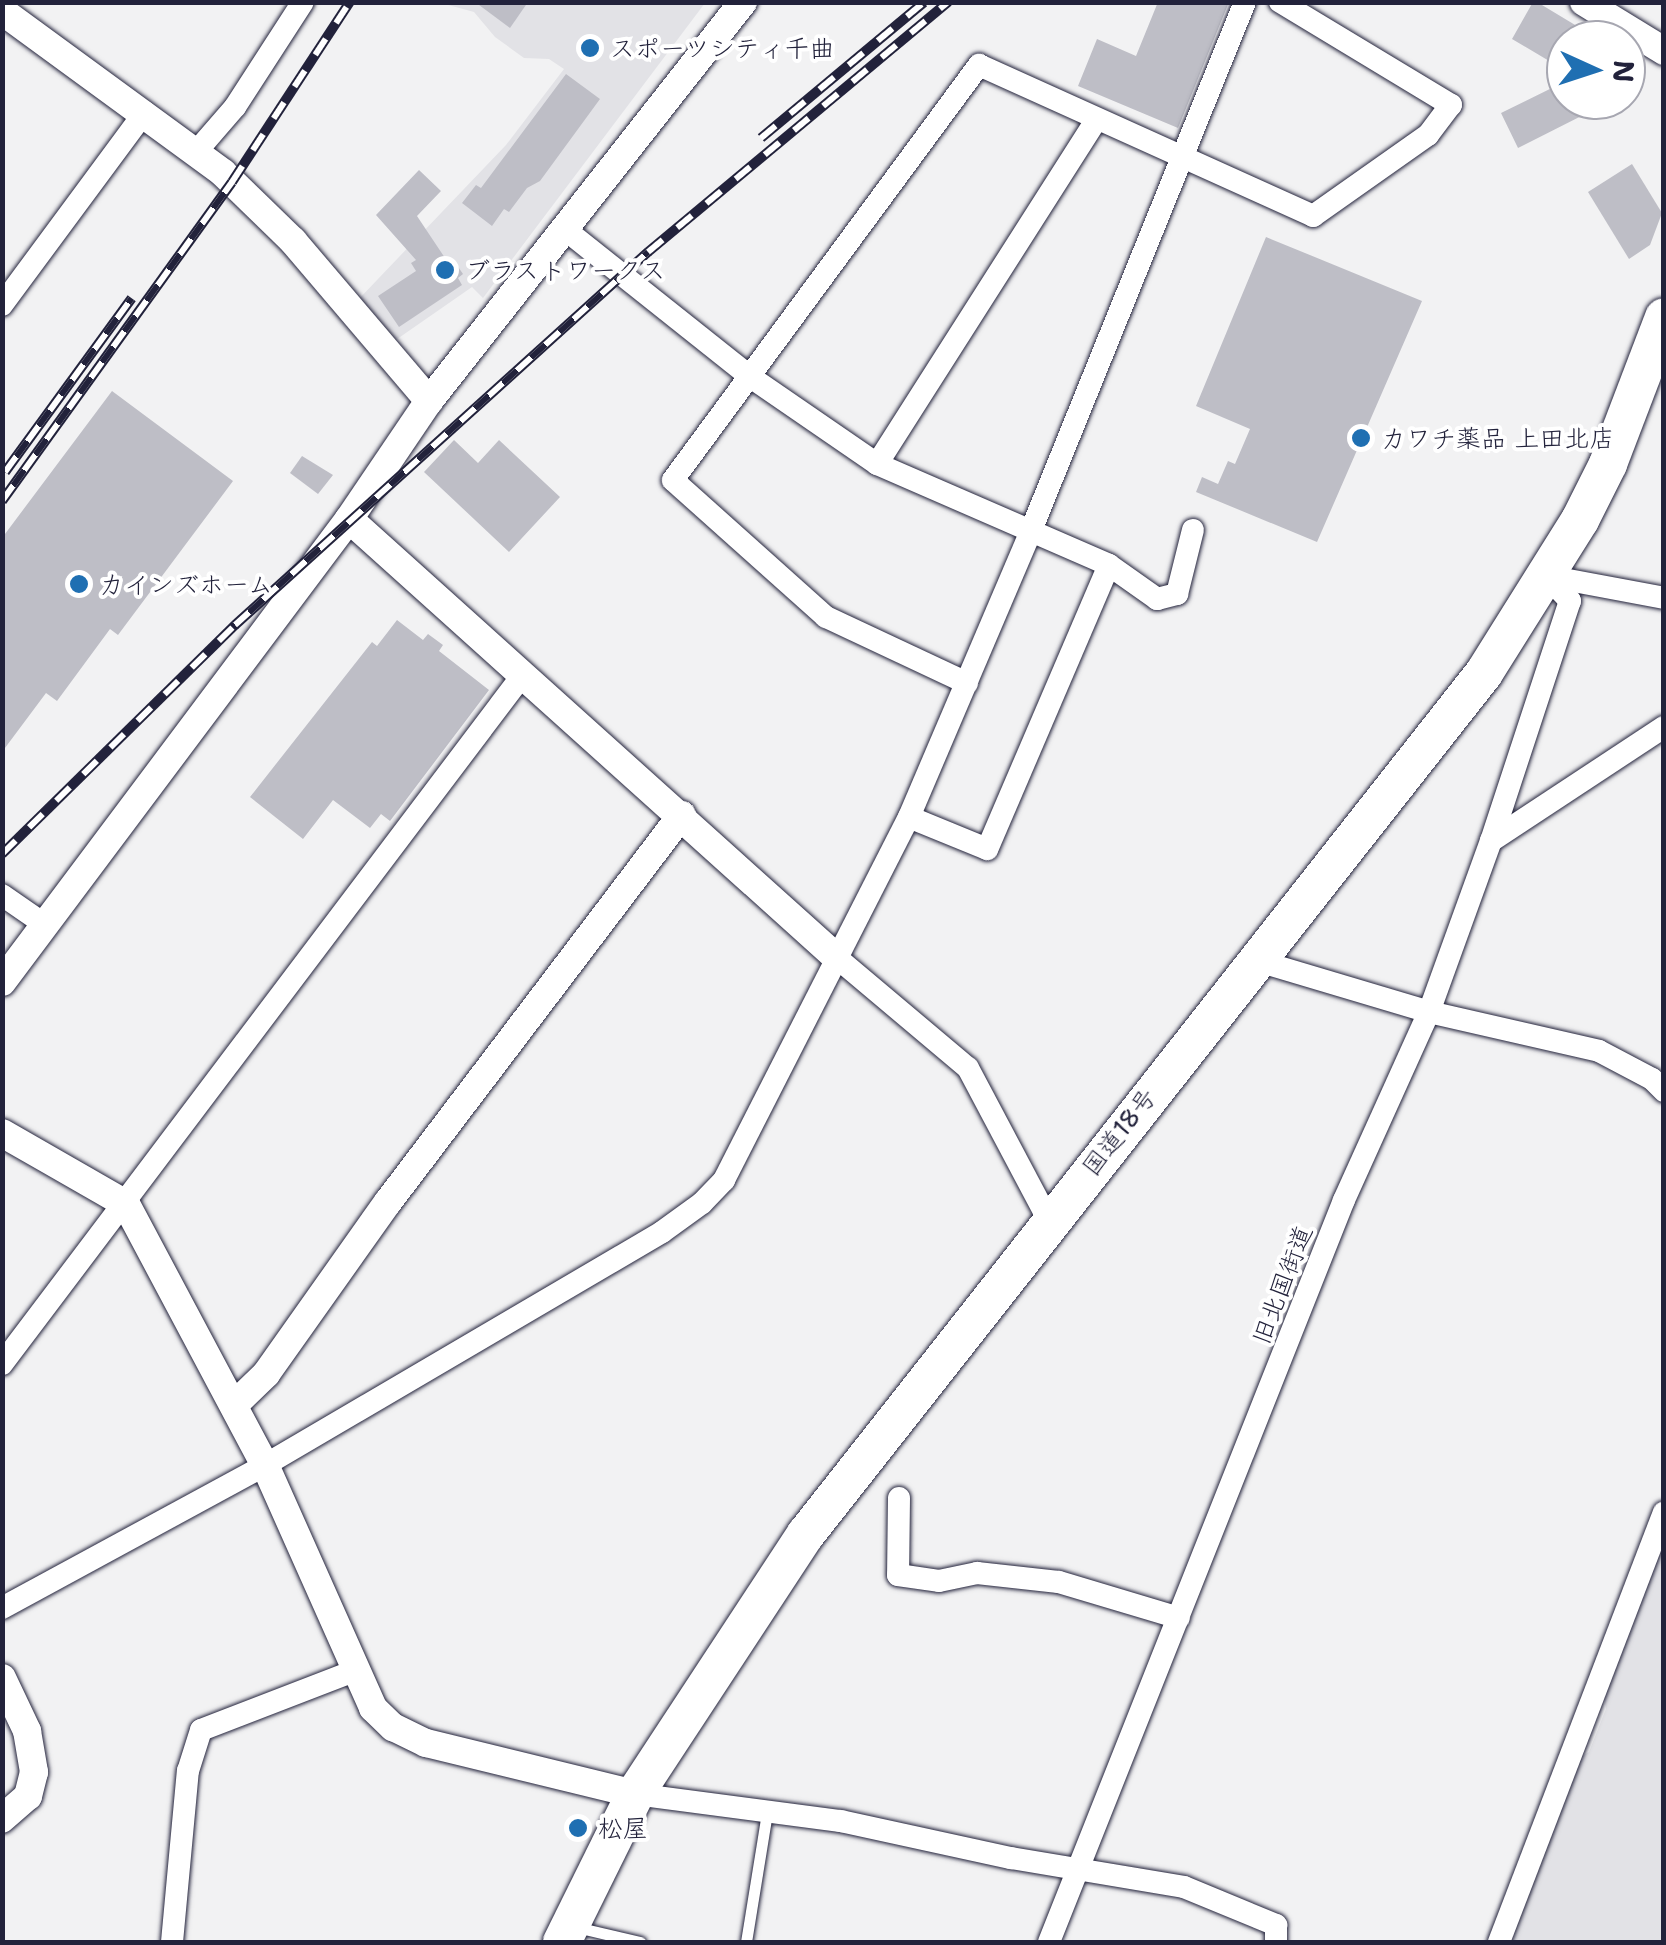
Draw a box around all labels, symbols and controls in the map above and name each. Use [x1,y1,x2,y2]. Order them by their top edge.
north arrow [1546,20,1646,120]
place label: スポーツシティ千曲 [610,33,835,63]
marker: スポーツシティ千曲 [579,37,601,59]
text: N [1604,59,1644,84]
place label: ブラストワークス [465,255,665,285]
marker: ブラストワークス [434,259,456,281]
place label: カワチ薬品 上田北店 [1381,423,1615,453]
marker: カワチ薬品 上田北店 [1350,427,1372,449]
place label: カインズホーム [99,569,274,599]
marker: カインズホーム [68,573,90,595]
street label: 国道18号 [1076,1082,1162,1182]
street label: 旧北国街道 [1246,1221,1318,1349]
place label: 松屋 [598,1813,648,1843]
marker: 松屋 [567,1817,589,1839]

